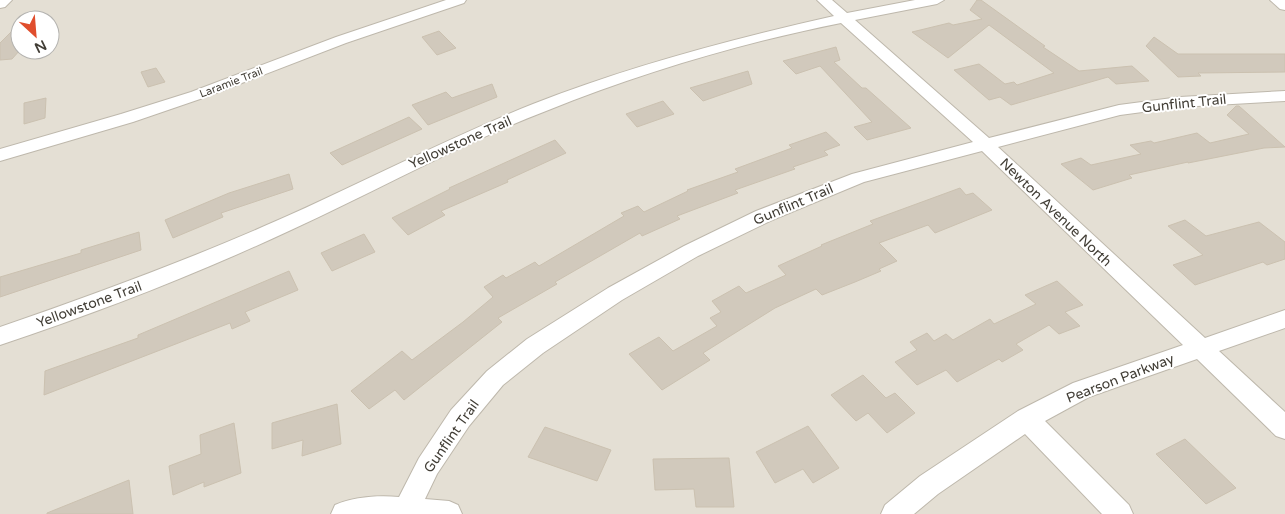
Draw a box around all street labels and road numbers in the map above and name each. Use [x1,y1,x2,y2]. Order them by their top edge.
street label: Laramie Trail [198,64,265,100]
street label: Gunflint Trail [1141,91,1227,116]
street label: Yellowstone Trail [406,112,514,173]
street label: Newton Avenue North [996,155,1115,270]
street label: Gunflint Trail [751,180,836,229]
street label: Yellowstone Trail [34,278,144,331]
street label: Pearson Parkway [1064,350,1177,407]
street label: Gunflint Trail [420,397,483,476]

